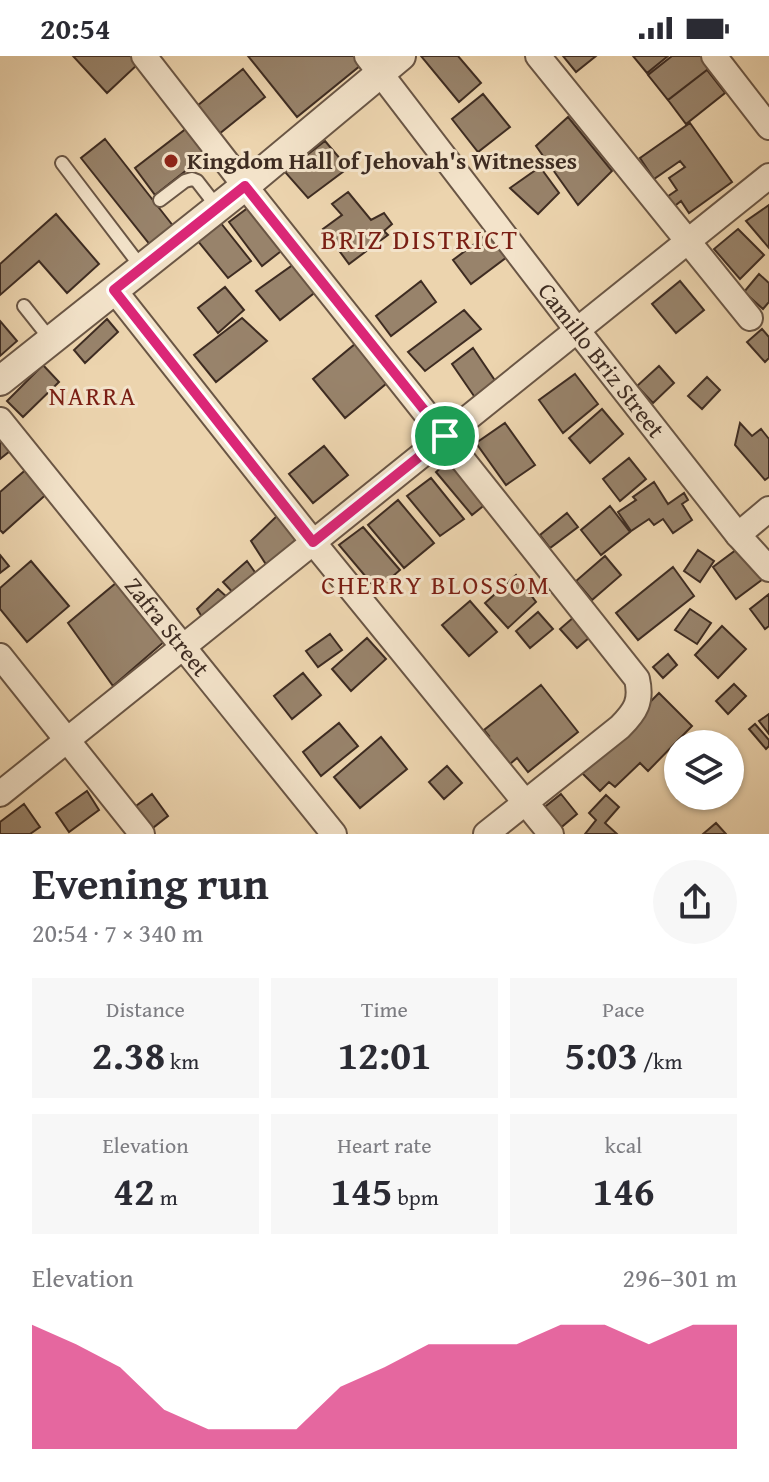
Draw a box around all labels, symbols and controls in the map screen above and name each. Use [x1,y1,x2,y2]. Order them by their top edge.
text: 20:54 [40,6,111,50]
place label: Kingdom Hall of Jehovah's Witnesses [187,143,577,178]
marker: Kingdom Hall of Jehovah's Witnesses [162,152,180,170]
district label: BRIZ DISTRICT [321,218,519,259]
street label: Camillo Briz Street [530,275,674,446]
district label: NARRA [49,376,137,415]
pin [411,402,479,470]
icon: arrive [423,414,467,458]
district label: CHERRY BLOSSOM [321,565,551,604]
street label: Zafra Street [116,569,219,684]
map controls [664,730,744,810]
button: layers [664,730,744,810]
text: Evening run [32,851,269,915]
button: share [653,860,737,944]
text: 20:54 · 7 × 340 m [32,913,203,952]
text: Distance [106,993,185,1025]
text: Time [361,993,408,1025]
text: Pace [602,993,645,1025]
text: 2.38 [92,1025,165,1084]
text: 12:01 [337,1025,432,1084]
text: 5:03 [565,1025,638,1084]
text: km [165,1045,199,1077]
text: /km [638,1045,682,1077]
text: Elevation [102,1129,189,1161]
text: Heart rate [337,1129,432,1161]
text: kcal [605,1129,642,1161]
text: 42 [113,1161,155,1220]
text: 145 [330,1161,393,1220]
text: 146 [592,1161,655,1220]
text: m [155,1181,178,1213]
text: bpm [393,1181,439,1213]
text: Elevation [32,1258,134,1297]
text: 296–301 m [623,1258,737,1297]

